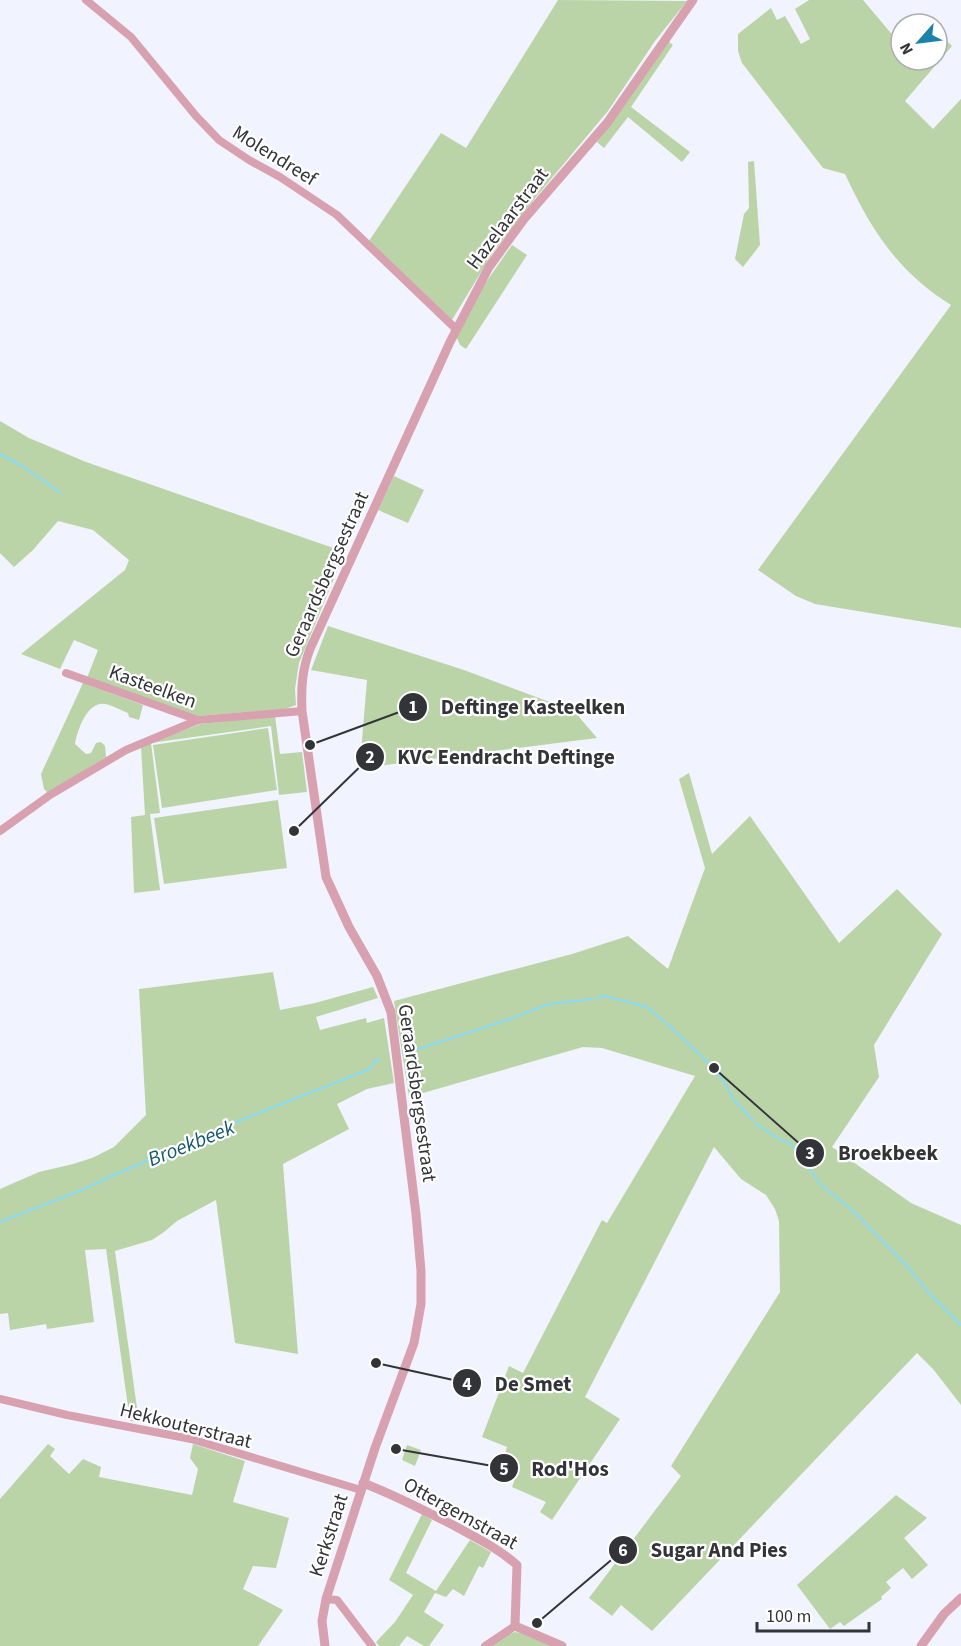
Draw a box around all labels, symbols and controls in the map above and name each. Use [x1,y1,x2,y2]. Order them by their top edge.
north arrow [889,12,949,72]
text: N [894,39,919,58]
street label: Molendreef [227,119,323,193]
street label: Hazelaarstraat [460,162,556,275]
street label: Geraardsbergsestraat [278,487,376,662]
street label: Kasteelken [105,658,200,716]
callout: Deftinge Kasteelken [398,687,637,726]
text: Deftinge Kasteelken [441,692,625,722]
text: 1 [408,695,418,720]
callout: KVC Eendracht Deftinge [355,737,627,776]
text: KVC Eendracht Deftinge [397,742,615,772]
text: 2 [365,745,375,770]
street label: Geraardsbergsestraat [391,1003,443,1184]
water label: Broekbeek [143,1112,240,1174]
callout: Broekbeek [795,1134,950,1173]
text: Broekbeek [838,1138,939,1168]
text: 3 [805,1141,815,1166]
callout: De Smet [452,1364,583,1403]
text: De Smet [495,1369,571,1399]
text: 4 [462,1372,472,1397]
street label: Hekkouterstraat [117,1396,255,1456]
callout: Rod'Hos [489,1449,621,1488]
text: Rod'Hos [531,1454,609,1484]
text: 5 [499,1457,509,1482]
street label: Ottergemstraat [398,1471,523,1557]
street label: Kerkstraat [302,1490,356,1581]
callout: Sugar And Pies [608,1530,799,1569]
text: Sugar And Pies [651,1535,787,1565]
text: 6 [618,1538,628,1563]
scale bar [757,1595,870,1633]
text: 100 m [766,1604,811,1629]

